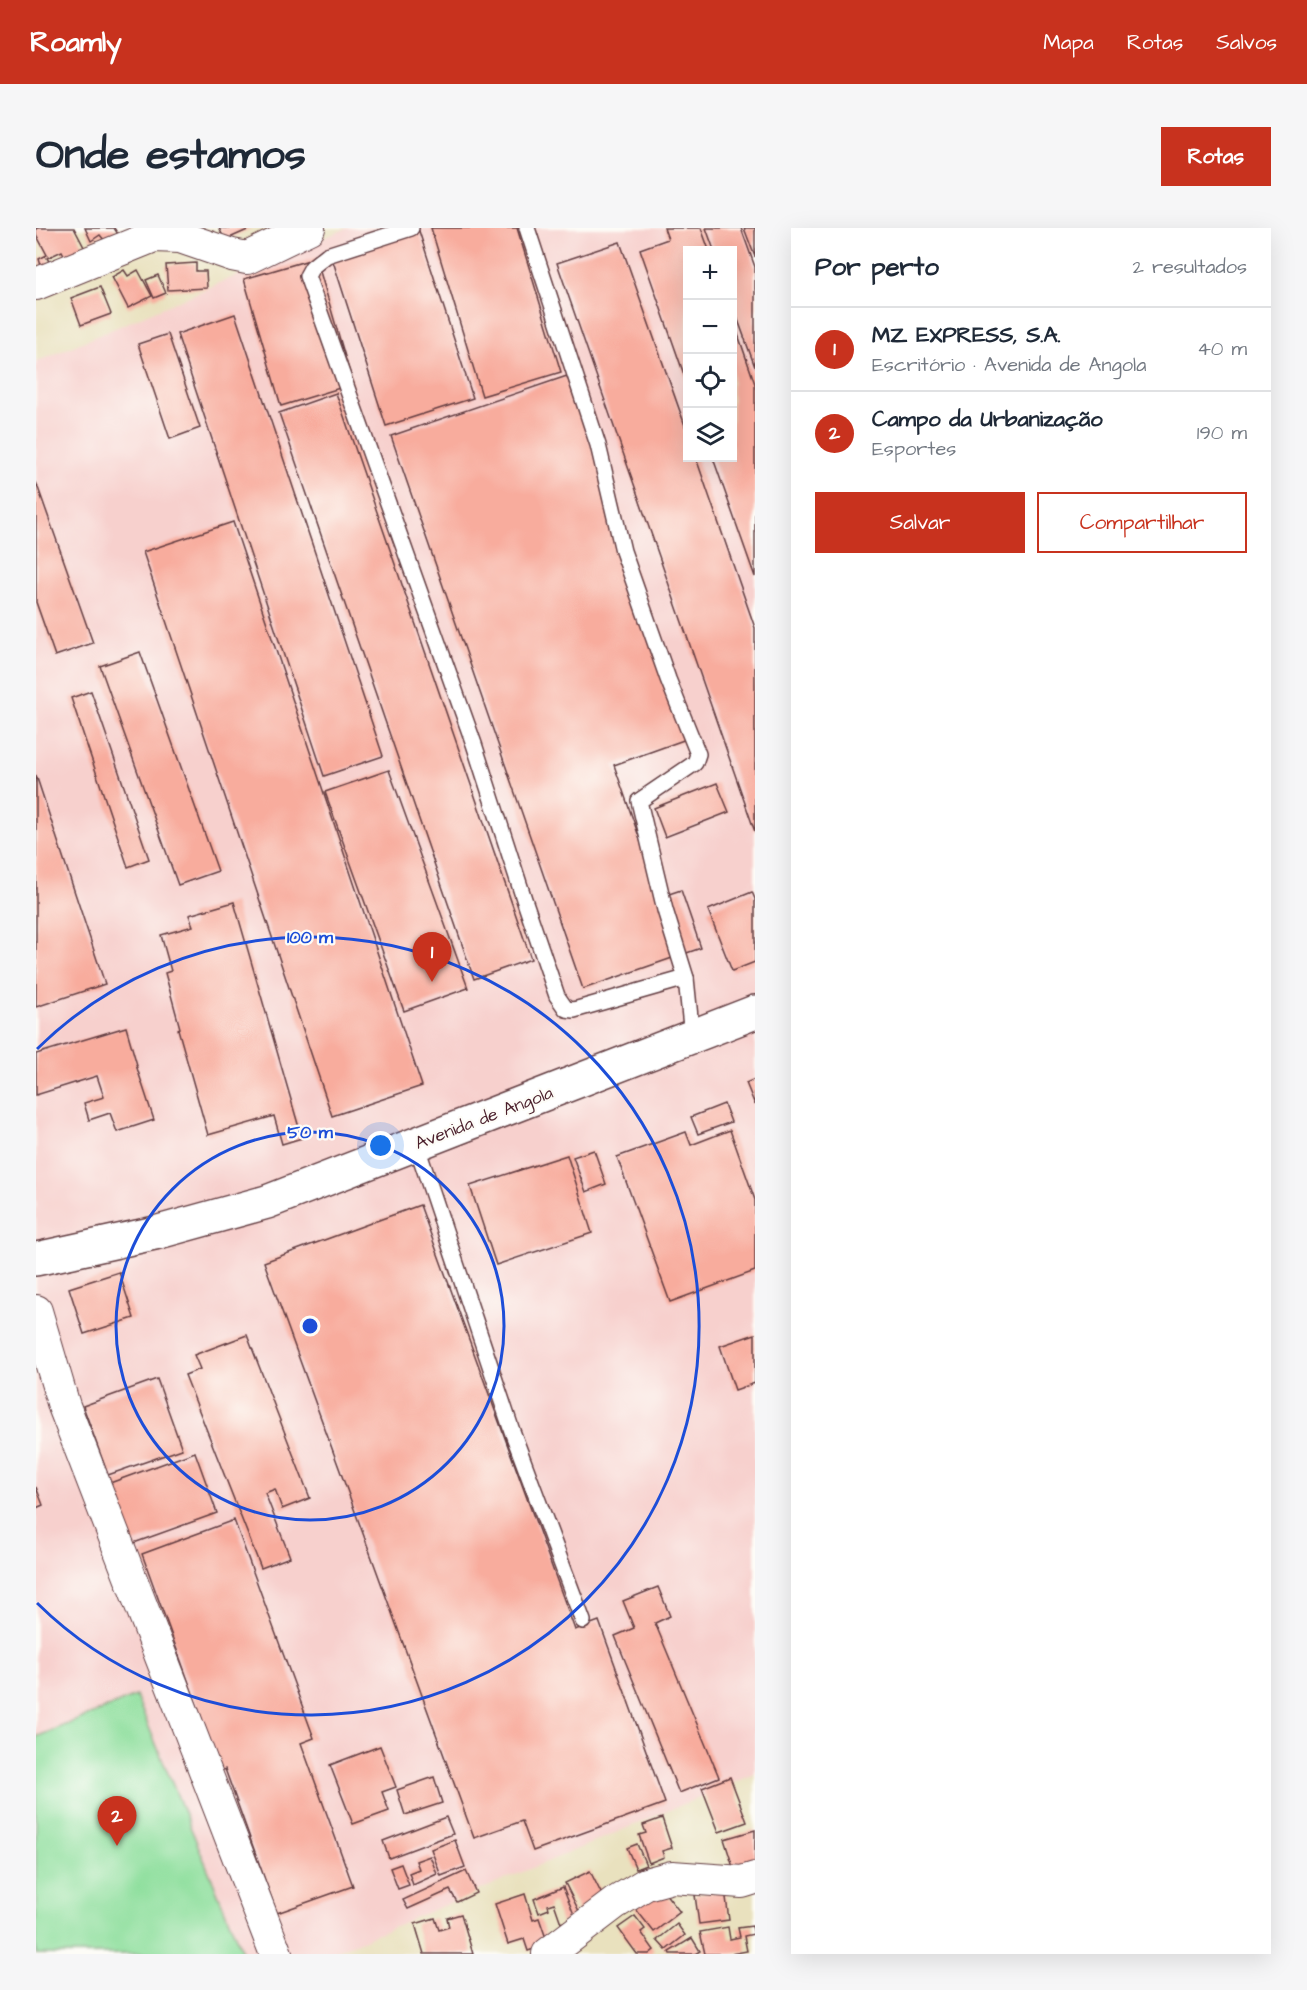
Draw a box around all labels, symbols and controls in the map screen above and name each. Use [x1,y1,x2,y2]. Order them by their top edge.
text: Roamly [30,23,122,62]
text: Mapa [1043,28,1094,57]
text: Rotas [1127,28,1183,57]
text: Salvos [1216,28,1277,57]
text: Onde estamos [36,127,306,185]
button: Rotas [1161,127,1271,186]
map controls [683,246,737,462]
button: + [683,246,737,300]
text: Por perto [815,249,939,285]
text: 2 resultados [1133,253,1247,281]
button: − [683,300,737,354]
text: MZ EXPRESS, S.A. [872,320,1061,351]
text: 1 [833,335,836,363]
text: 40 m [1197,335,1247,363]
text: Escritório · Avenida de Angola [872,351,1146,379]
button: locate [683,354,737,408]
text: Campo da Urbanização [872,404,1103,435]
button: layers [683,408,737,462]
text: 2 [829,419,840,447]
text: 190 m [1197,419,1247,447]
text: Esportes [872,435,956,463]
button: Salvar [815,492,1025,553]
button: Compartilhar [1037,492,1247,553]
text: 100 m [287,925,334,950]
pin: 1 [412,932,452,982]
street label: Avenida de Angola [411,1080,557,1157]
text: 50 m [287,1120,334,1145]
your location [366,1131,395,1160]
centre of rings [300,1316,320,1336]
pin: 2 [98,1796,136,1846]

